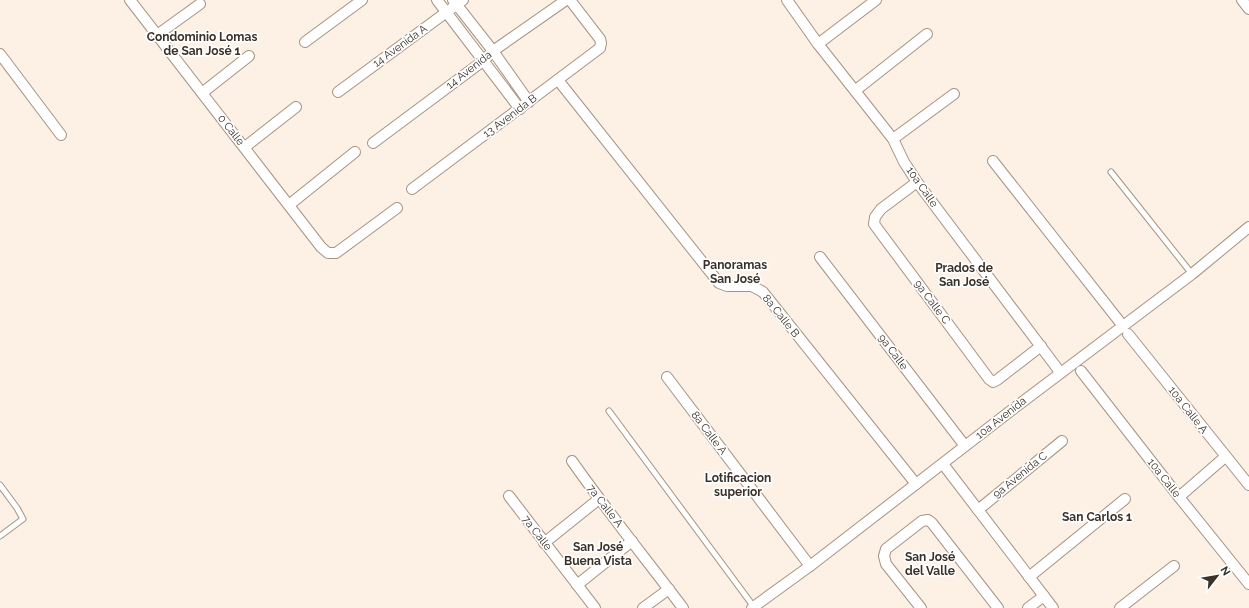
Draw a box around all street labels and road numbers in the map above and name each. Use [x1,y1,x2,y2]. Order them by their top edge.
street label: 14 Avenida A [370,22,430,70]
street label: 14 Avenida [444,48,494,92]
street label: 13 Avenida B [481,92,539,140]
street label: 0 Calle [215,112,247,148]
street label: 10a Calle [903,164,941,210]
street label: 9a Calle C [911,277,953,327]
street label: 8a Calle B [760,292,802,340]
street label: 9a Calle [875,332,911,373]
street label: 10a Calle A [1166,384,1211,437]
street label: 10a Avenida [973,394,1029,442]
street label: 8a Calle A [688,409,730,458]
street label: 9a Avenida C [990,449,1050,501]
street label: 10a Calle [1145,456,1184,501]
street label: 7a Calle A [584,482,626,530]
street label: 7a Calle [519,513,555,553]

